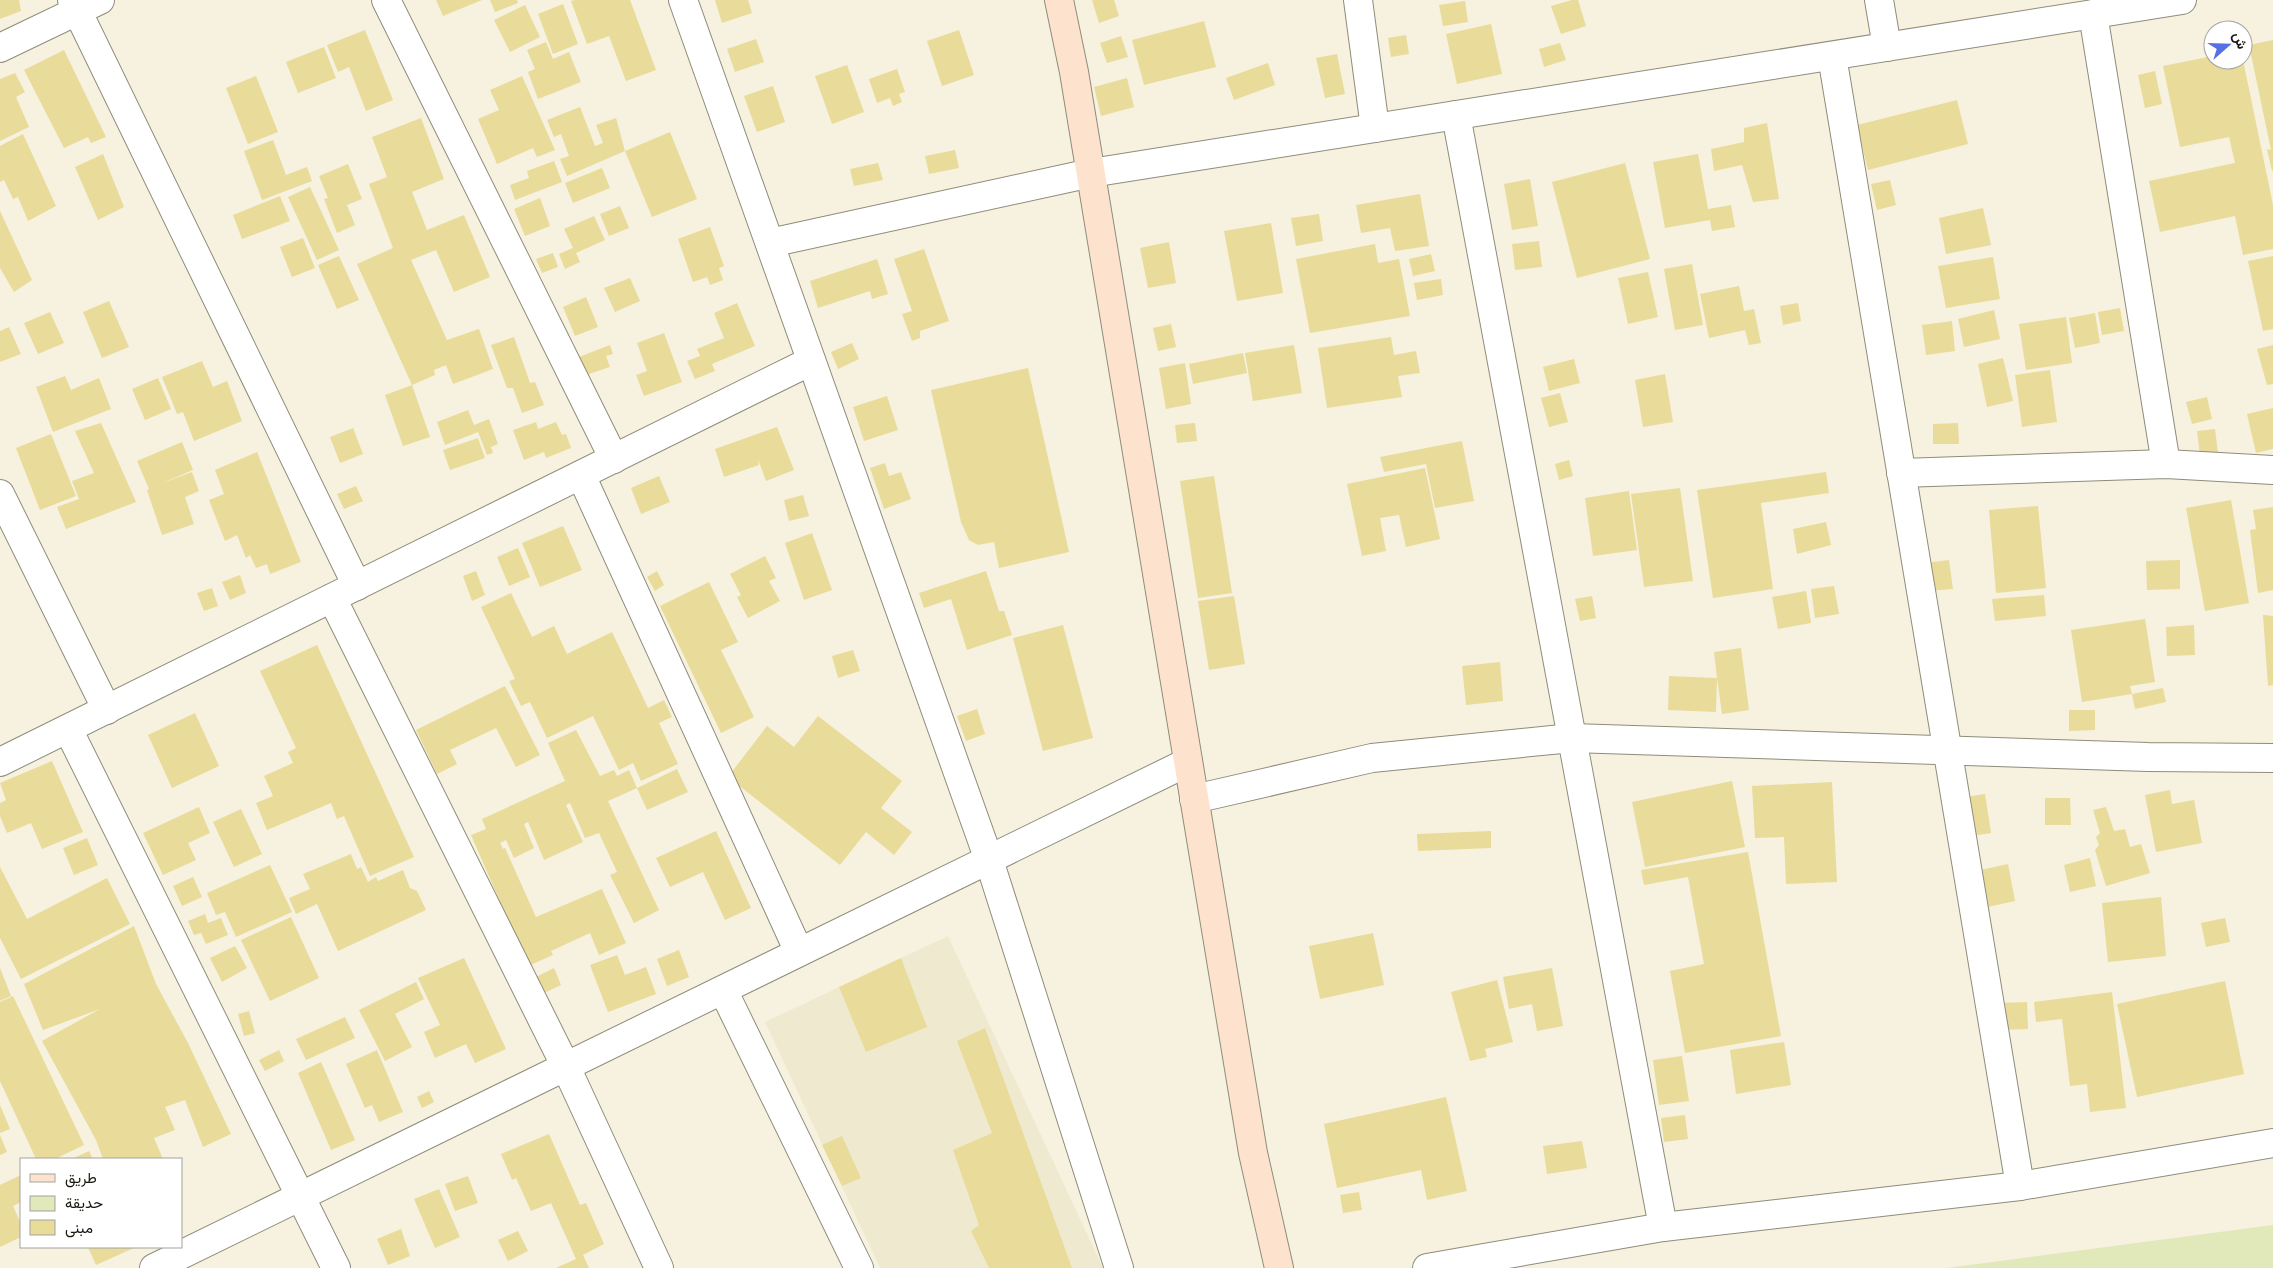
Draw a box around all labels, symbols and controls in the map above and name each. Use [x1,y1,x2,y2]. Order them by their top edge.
north arrow [2203,20,2253,70]
text: ش [2229,30,2252,52]
legend [20,1158,182,1248]
text: طريق [65,1168,97,1188]
text: حديقة [65,1193,103,1212]
text: مبنى [65,1218,93,1238]

